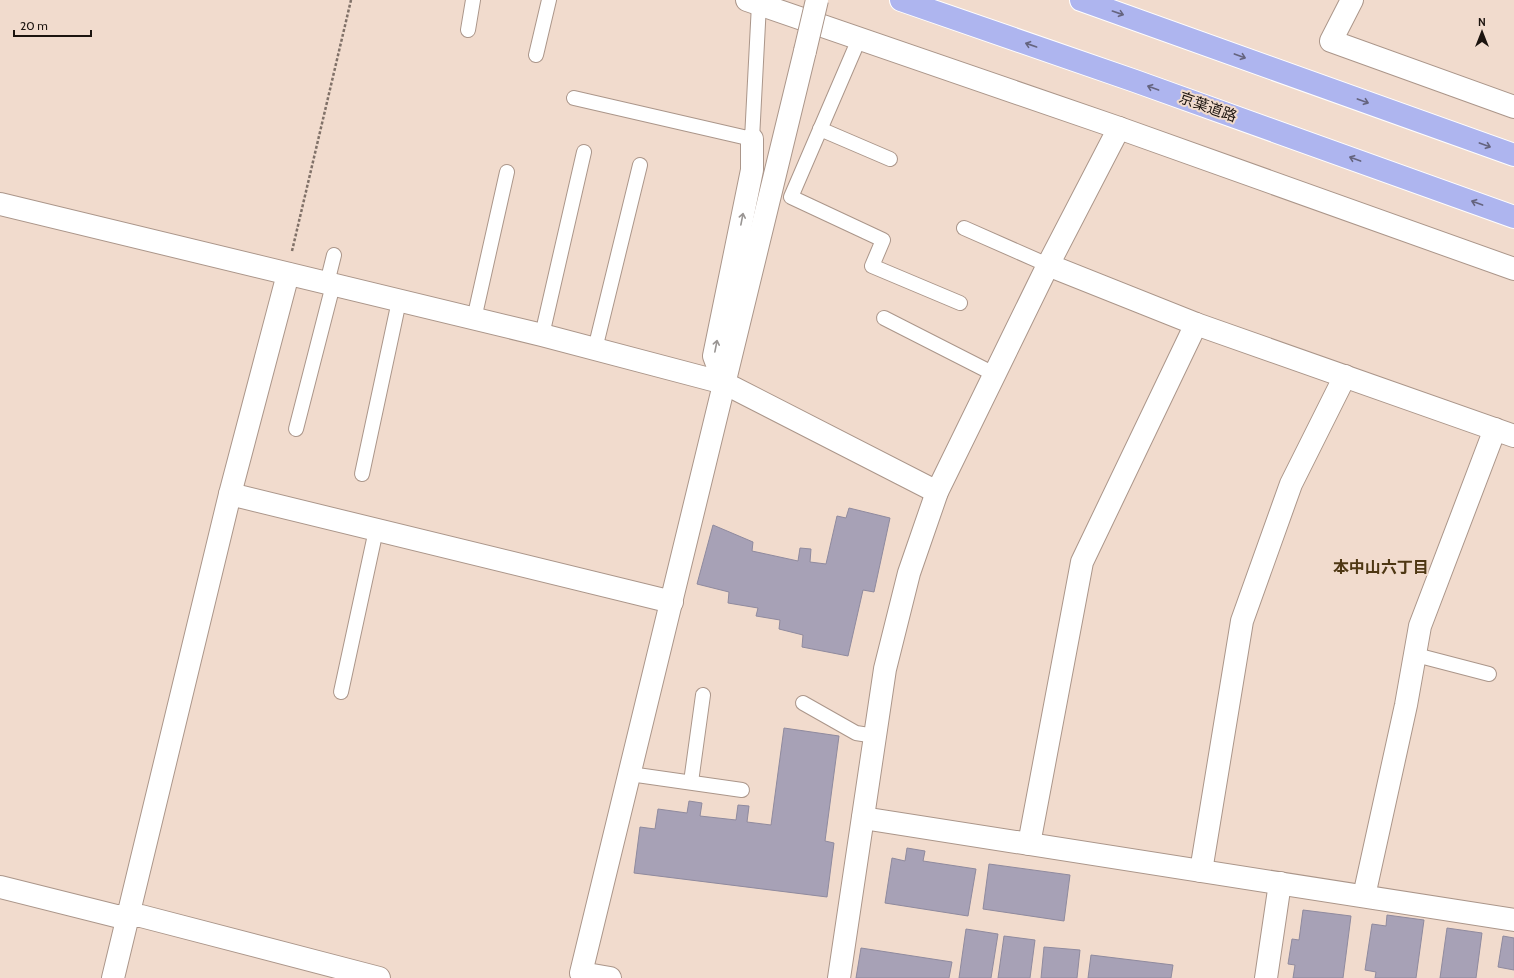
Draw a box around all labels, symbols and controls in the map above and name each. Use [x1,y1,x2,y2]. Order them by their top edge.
one-way arrow [1112,9,1124,17]
scale bar [14,12,91,38]
north arrow [1462,12,1502,52]
text: N [1478,15,1486,29]
text: 20 m [20,18,48,33]
one-way arrow [1024,41,1037,48]
one-way arrow [1234,53,1246,61]
one-way arrow [1148,83,1160,91]
street label: 京葉道路 [1177,88,1239,126]
one-way arrow [1356,97,1368,105]
one-way arrow [1478,141,1490,149]
one-way arrow [1349,155,1361,163]
one-way arrow [1472,199,1484,207]
one-way arrow [738,213,746,226]
one-way arrow [712,340,720,353]
district label: 本中山六丁目 [1333,558,1429,577]

